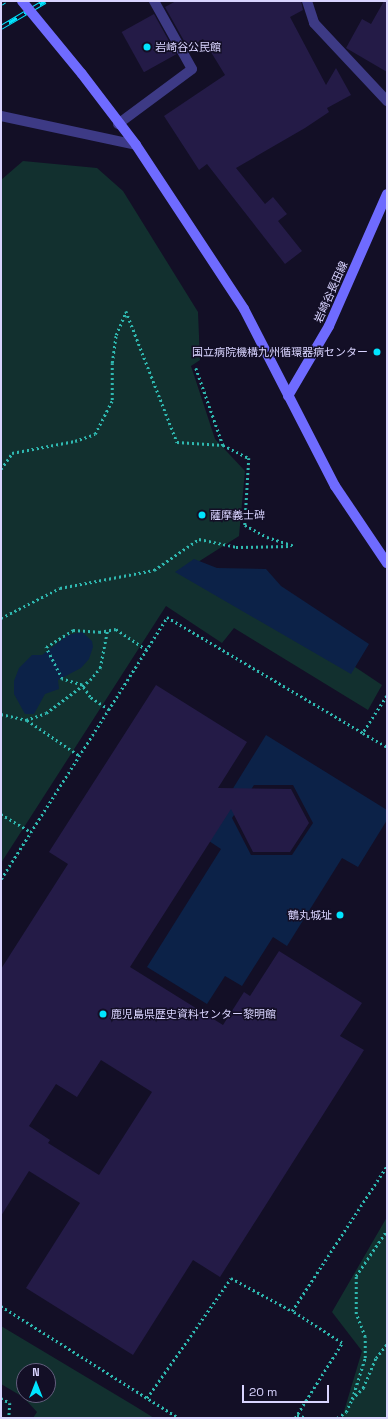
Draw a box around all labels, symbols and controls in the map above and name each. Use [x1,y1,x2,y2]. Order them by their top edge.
place label: 岩崎谷公民館 [155,40,221,54]
marker: 岩崎谷公民館 [142,42,152,52]
street label: 岩崎谷長田線 [312,259,350,325]
place label: 国立病院機構九州循環器病センター [192,345,368,359]
marker: 国立病院機構九州循環器病センター [371,346,383,358]
place label: 薩摩義士碑 [210,508,265,522]
marker: 薩摩義士碑 [197,510,207,520]
place label: 鶴丸城址 [288,908,332,922]
marker: 鶴丸城址 [335,910,345,920]
place label: 鹿児島県歴史資料センター黎明館 [111,1007,276,1021]
marker: 鹿児島県歴史資料センター黎明館 [98,1009,108,1019]
north arrow [16,1363,56,1403]
text: N [32,1365,40,1379]
scale bar [244,1377,331,1403]
text: 20 m [249,1384,277,1400]

